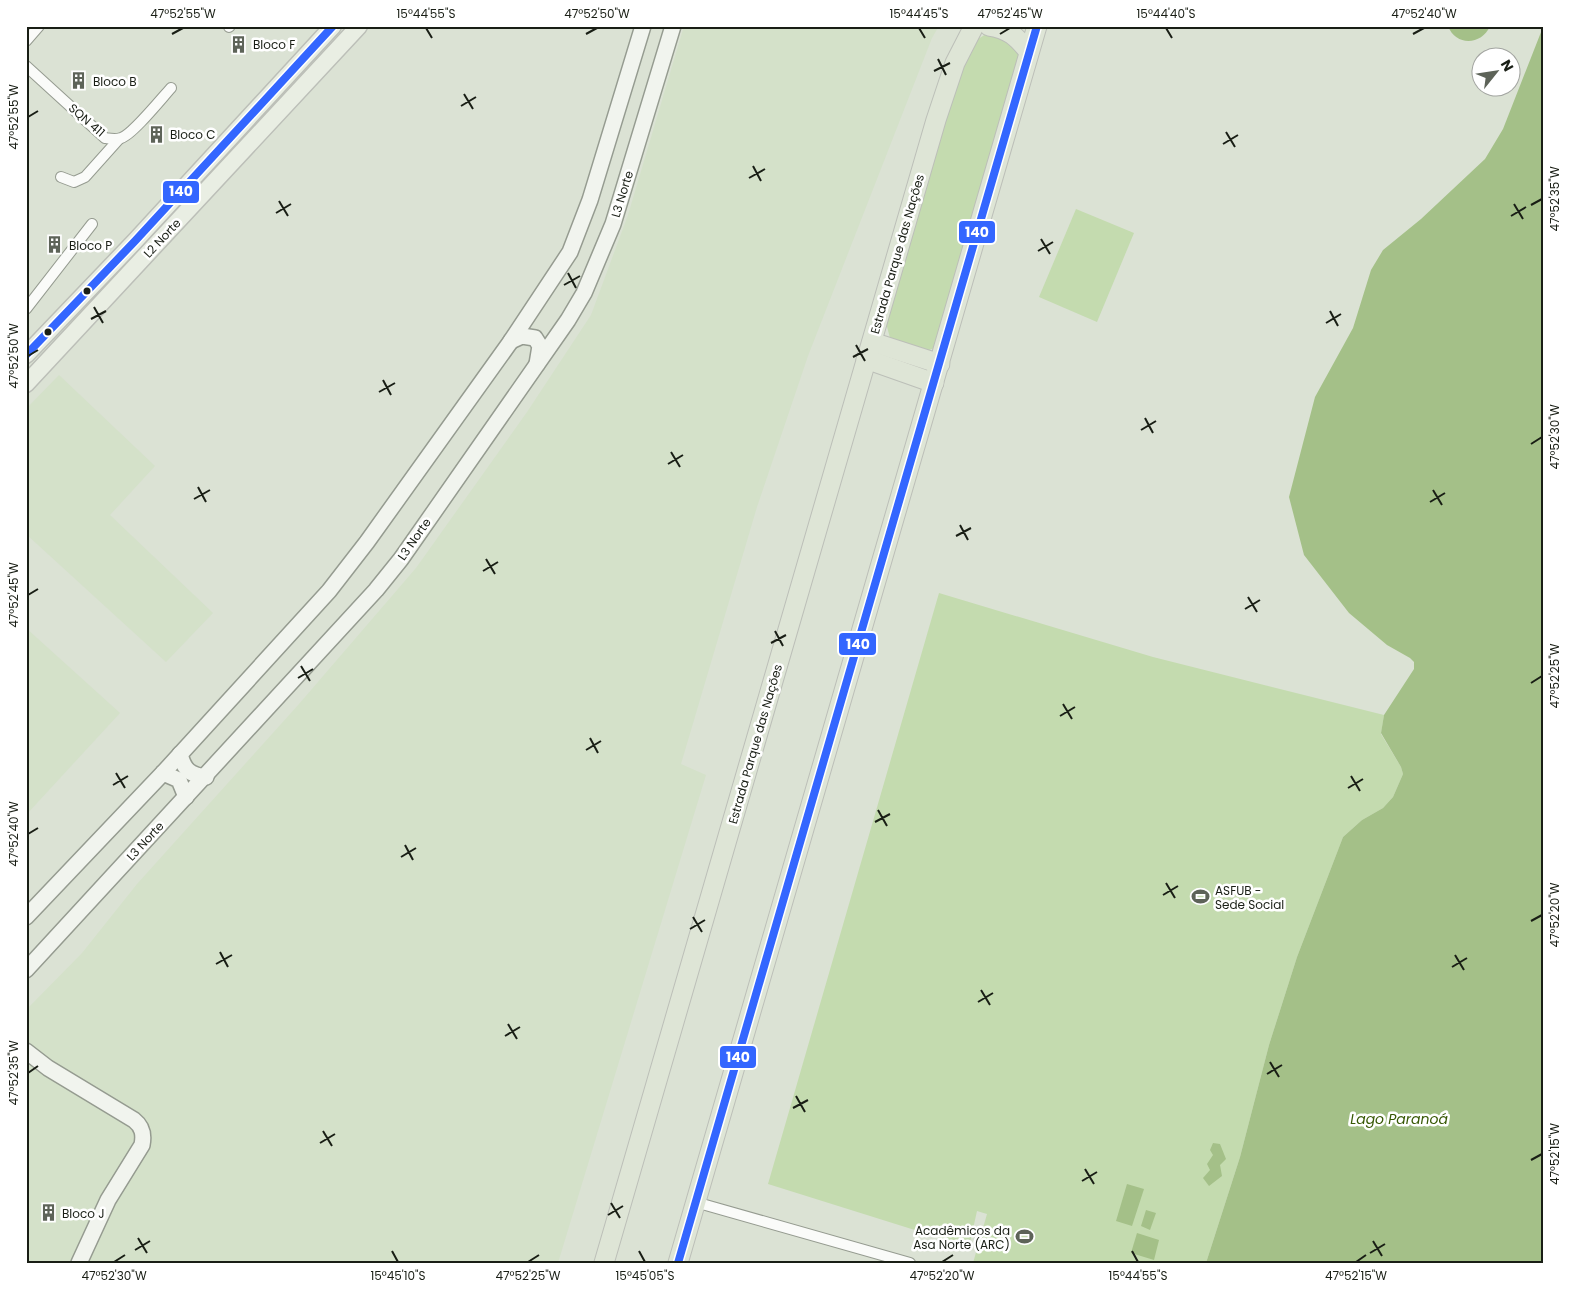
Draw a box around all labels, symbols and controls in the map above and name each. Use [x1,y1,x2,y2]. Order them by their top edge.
text: 47°52'55"W [150,5,216,22]
text: 15°44'55"S [397,5,455,22]
text: 47°52'50"W [564,5,630,22]
text: 15°44'45"S [890,5,948,22]
text: 47°52'45"W [977,5,1043,22]
text: 15°44'40"S [1137,5,1195,22]
text: 47°52'40"W [1391,5,1457,22]
building icon: Bloco F [229,34,249,54]
place label: Bloco F [253,36,295,53]
north arrow [1472,48,1522,98]
text: N [1496,56,1519,75]
building icon: Bloco B [69,71,89,91]
place label: Bloco B [93,73,137,90]
text: 47°52'55"W [5,84,22,150]
street label: SQN 411 [65,99,109,141]
building icon: Bloco C [146,124,166,144]
place label: Bloco C [170,126,215,143]
text: 47°52'35"W [1546,166,1563,232]
street label: L3 Norte [607,169,637,219]
street label: Estrada Parque das Nações [866,172,928,336]
line badge: 140 [162,180,200,204]
text: 140 [169,181,193,201]
street label: L2 Norte [140,215,184,261]
line badge: 140 [958,220,996,244]
text: 140 [965,222,989,242]
building icon: Bloco P [45,235,65,255]
place label: Bloco P [69,237,112,254]
unlabelled marker [82,286,92,296]
text: 47°52'50"W [5,323,22,389]
unlabelled marker [43,327,53,337]
text: 47°52'30"W [1546,404,1563,470]
street label: L3 Norte [393,515,435,563]
text: 47°52'45"W [5,562,22,628]
line badge: 140 [838,632,877,656]
text: 140 [846,634,870,654]
text: 47°52'25"W [1546,643,1563,709]
street label: Estrada Parque das Nações [724,662,786,826]
text: 47°52'40"W [5,801,22,867]
street label: L3 Norte [122,818,168,864]
place label: ASFUB - Sede Social [1215,882,1284,913]
text: 47°52'20"W [1546,882,1563,948]
sports icon: ASFUB - Sede Social [1191,887,1211,907]
text: 47°52'35"W [5,1040,22,1106]
line badge: 140 [719,1045,757,1069]
text: 140 [726,1047,750,1067]
water label: Lago Paranoá [1350,1109,1448,1129]
text: 47°52'15"W [1546,1123,1563,1185]
building icon: Bloco J [38,1203,58,1223]
place label: Bloco J [62,1205,105,1222]
place label: Acadêmicos da Asa Norte (ARC) [913,1222,1010,1253]
sports icon: Acadêmicos da Asa Norte (ARC) [1014,1227,1034,1247]
text: 47°52'30"W [81,1267,147,1284]
text: 15°45'10"S [370,1267,426,1284]
text: 47°52'25"W [495,1267,561,1284]
text: 15°45'05"S [616,1267,674,1284]
text: 47°52'20"W [909,1267,975,1284]
text: 15°44'55"S [1109,1267,1167,1284]
text: 47°52'15"W [1325,1267,1387,1284]

